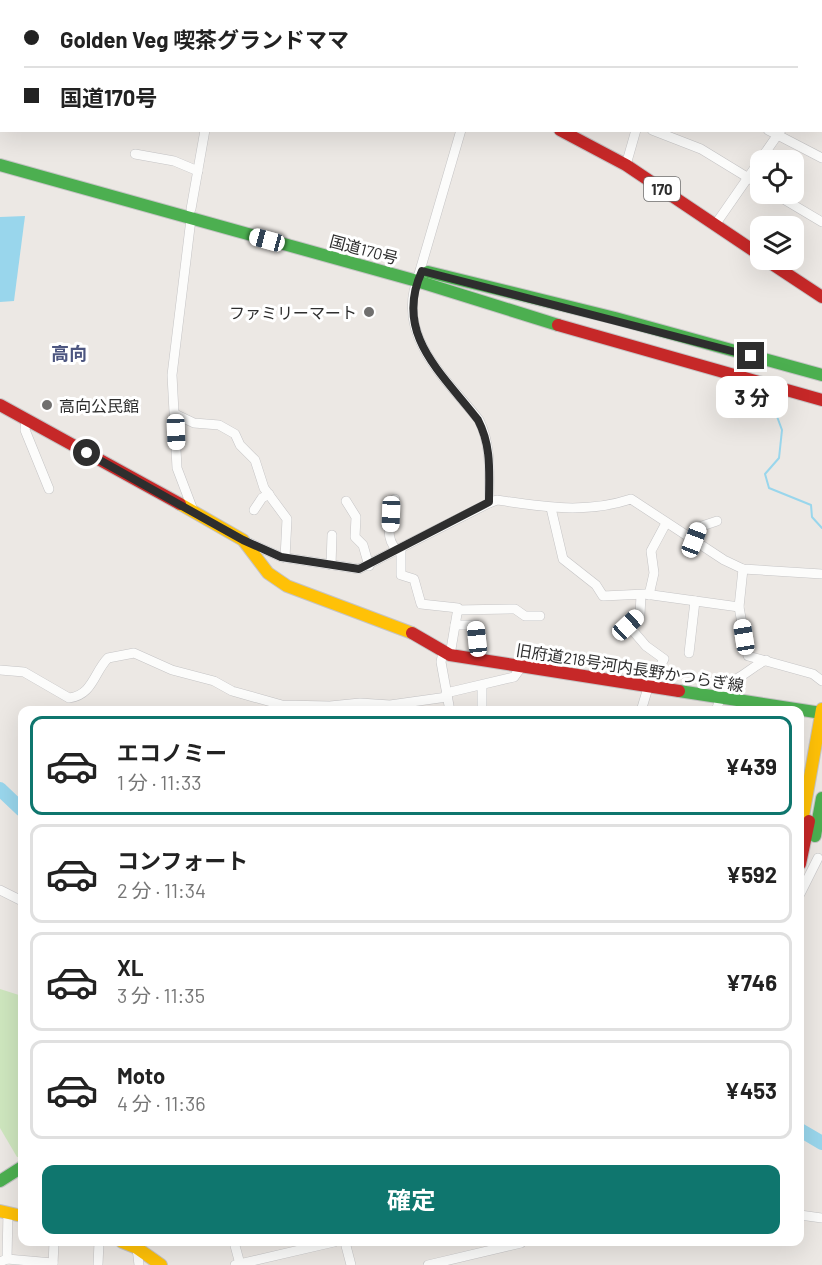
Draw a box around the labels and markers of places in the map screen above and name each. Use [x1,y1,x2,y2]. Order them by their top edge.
place label: ファミリーマート [229,303,357,322]
marker: ファミリーマート [362,305,376,319]
place label: 高向公民館 [59,396,139,415]
marker: 高向公民館 [40,398,54,412]

